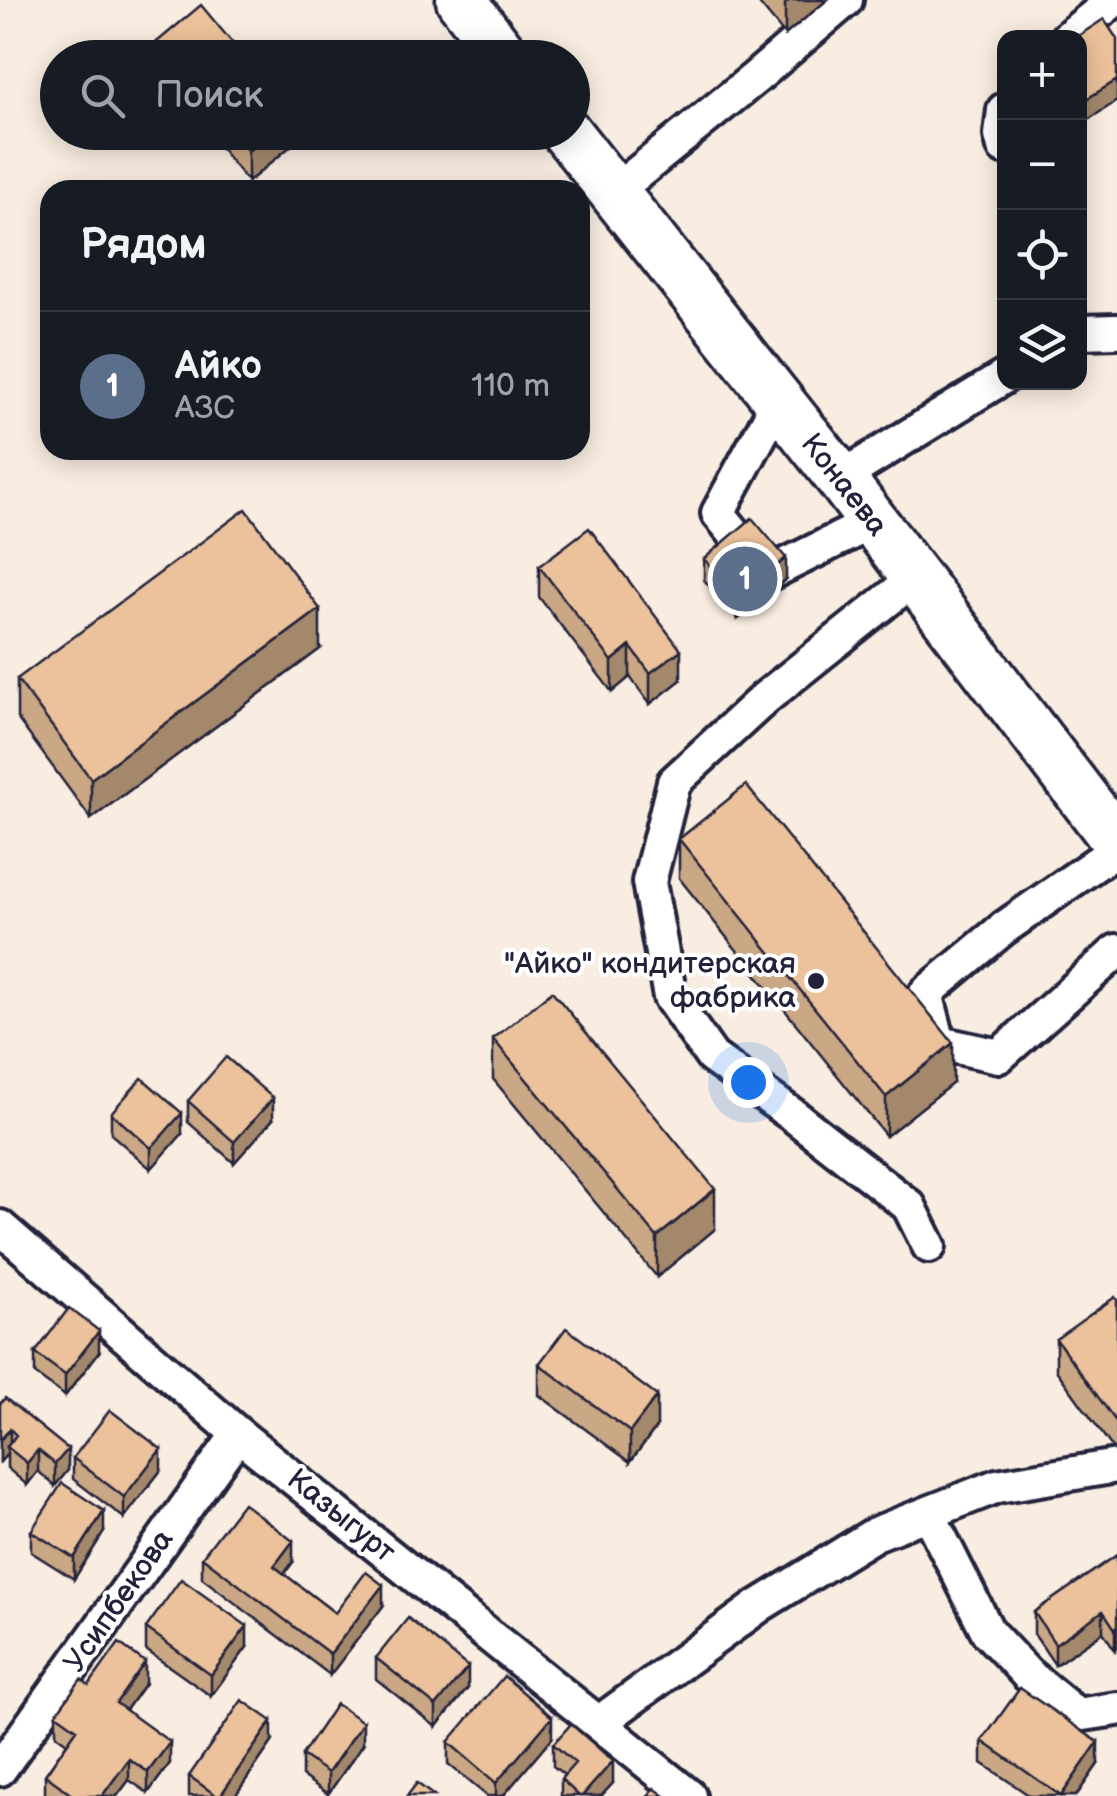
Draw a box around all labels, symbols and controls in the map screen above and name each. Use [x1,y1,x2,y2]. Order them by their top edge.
map controls [997,30,1087,390]
button: + [997,30,1087,120]
search box [40,40,590,150]
icon: search [75,68,130,123]
text: Поиск [155,73,263,118]
button: − [997,120,1087,210]
button: locate [997,210,1087,300]
text: Рядом [80,220,207,271]
button: layers [997,300,1087,390]
text: Айко [175,344,262,389]
text: 1 [106,367,119,406]
text: 110 m [471,367,550,406]
text: АЗС [175,389,235,428]
street label: Конаева [793,427,895,544]
pin: 1 [712,542,778,616]
place label: "Айко" кондитерская фабрика [504,946,796,1016]
marker: "Айко" кондитерская фабрика [805,970,827,992]
your location [723,1057,774,1108]
street label: Казыгурт [280,1461,402,1571]
street label: Усипбекова [57,1522,182,1679]

